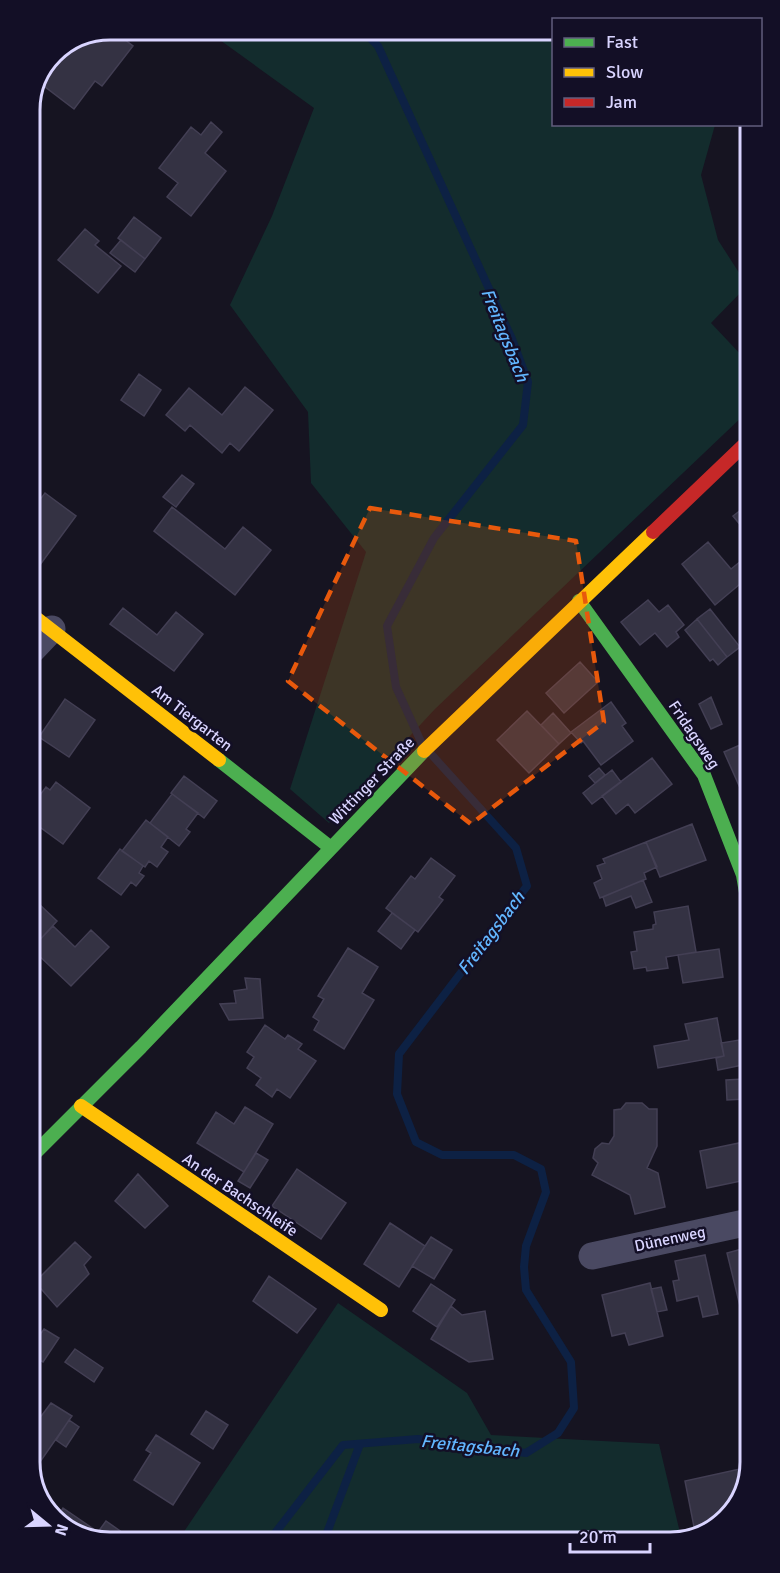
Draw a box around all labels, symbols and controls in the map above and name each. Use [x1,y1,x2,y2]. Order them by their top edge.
legend [552,18,762,126]
text: Fast [606,31,638,53]
text: Slow [606,61,643,83]
text: Jam [606,91,637,113]
water label: Freitagsbach [476,285,534,386]
street label: Am Tiergarten [148,680,236,756]
street label: Fridagsweg [664,697,724,773]
street label: Wittinger Straße [325,733,419,829]
water label: Freitagsbach [453,886,530,979]
street label: An der Bachschleife [178,1149,302,1241]
street label: Dünenweg [633,1222,707,1256]
water label: Freitagsbach [420,1430,521,1462]
north arrow [18,1495,78,1555]
scale bar [570,1516,650,1554]
text: N [50,1521,73,1538]
text: 20 m [579,1526,617,1548]

